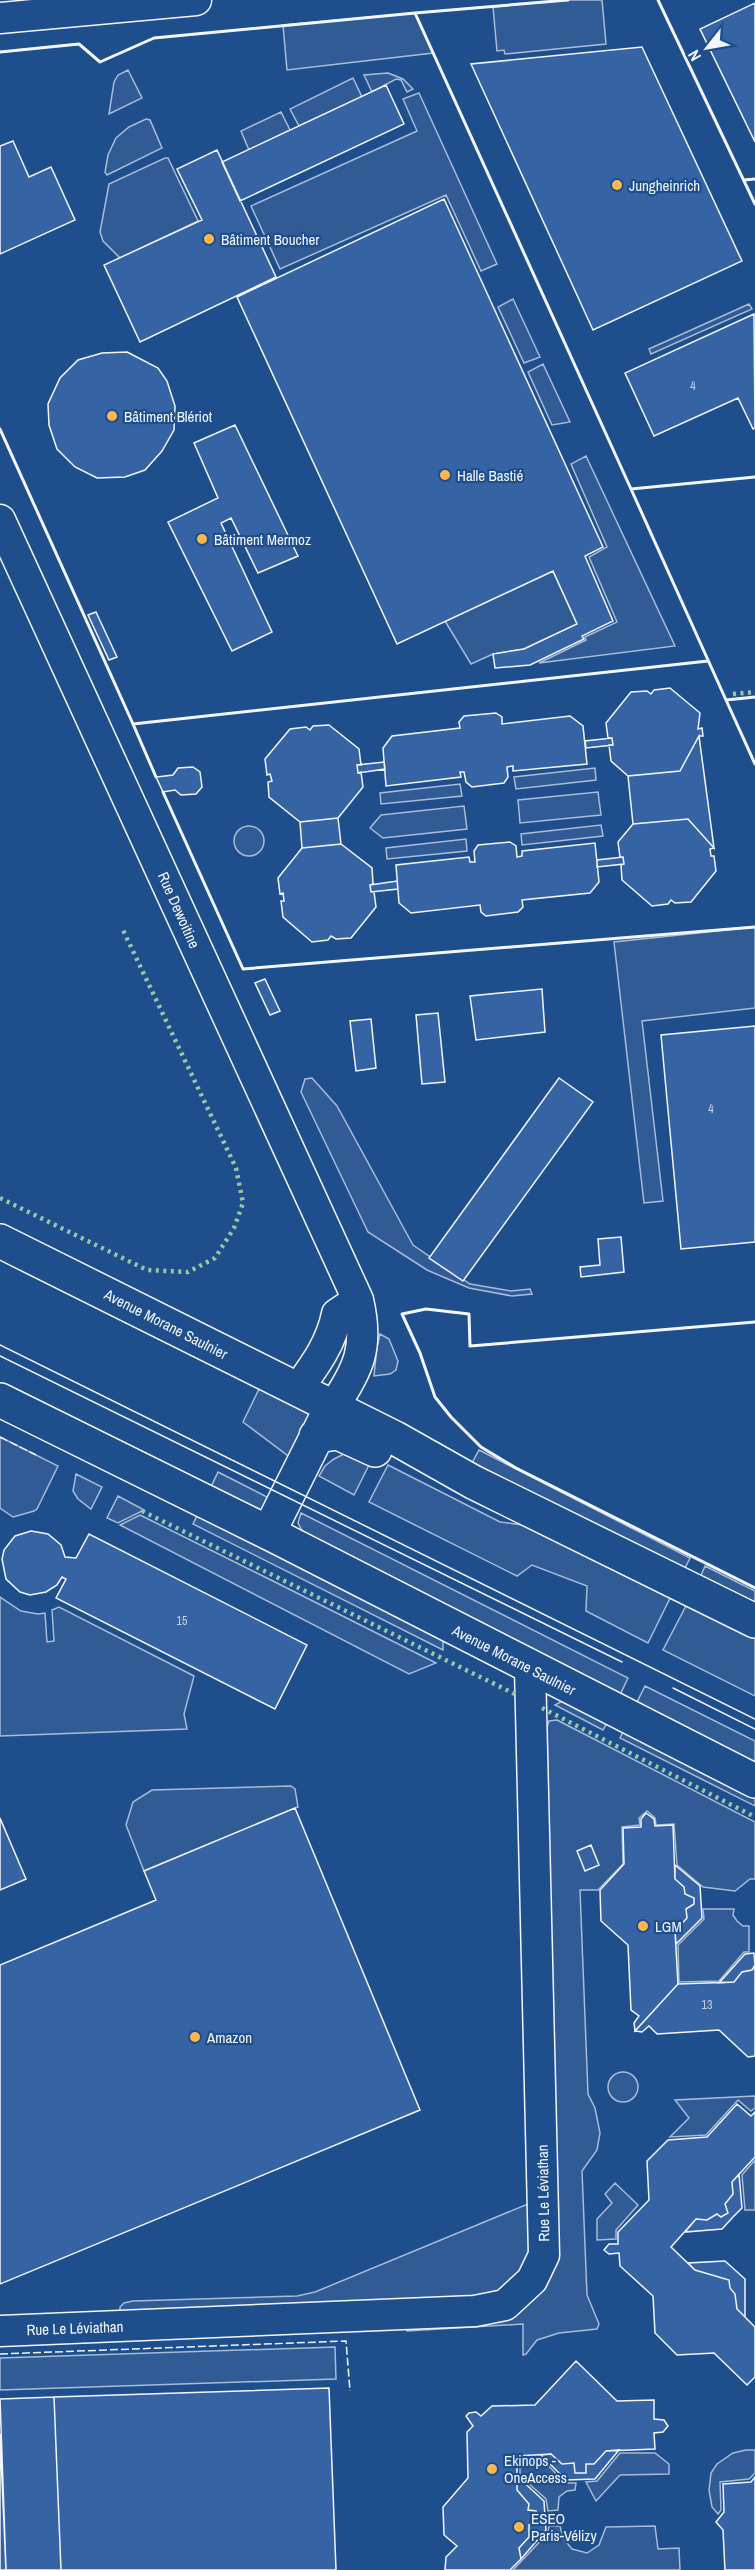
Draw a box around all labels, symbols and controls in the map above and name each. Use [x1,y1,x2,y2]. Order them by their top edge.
north arrow [677,18,737,78]
text: N [682,46,706,65]
place label: Jungheinrich [629,175,700,196]
marker: Jungheinrich [610,178,624,192]
place label: Bâtiment Boucher [221,229,319,250]
marker: Bâtiment Boucher [202,232,216,246]
house number: 4 [690,378,696,394]
place label: Bâtiment Blériot [124,406,213,427]
marker: Bâtiment Blériot [105,409,119,423]
place label: Halle Bastié [457,465,523,486]
marker: Halle Bastié [438,468,452,482]
place label: Bâtiment Mermoz [214,529,311,550]
marker: Bâtiment Mermoz [195,532,209,546]
street label: Rue Dewoitine [153,869,205,952]
house number: 4 [708,1101,714,1117]
street label: Avenue Morane Saulnier [100,1283,231,1364]
house number: 15 [177,1613,188,1629]
street label: Avenue Morane Saulnier [448,1619,579,1700]
place label: LGM [655,1916,682,1937]
marker: LGM [636,1919,650,1933]
house number: 13 [702,1997,712,2013]
place label: Amazon [206,2027,252,2048]
marker: Amazon [188,2030,202,2044]
street label: Rue Le Léviathan [532,2144,554,2242]
street label: Rue Le Léviathan [26,2316,124,2340]
place label: Ekinops - OneAccess [504,2450,567,2488]
marker: Ekinops - OneAccess [485,2462,499,2476]
place label: ESEO Paris-Vélizy [531,2508,597,2546]
marker: ESEO Paris-Vélizy [512,2520,526,2534]

